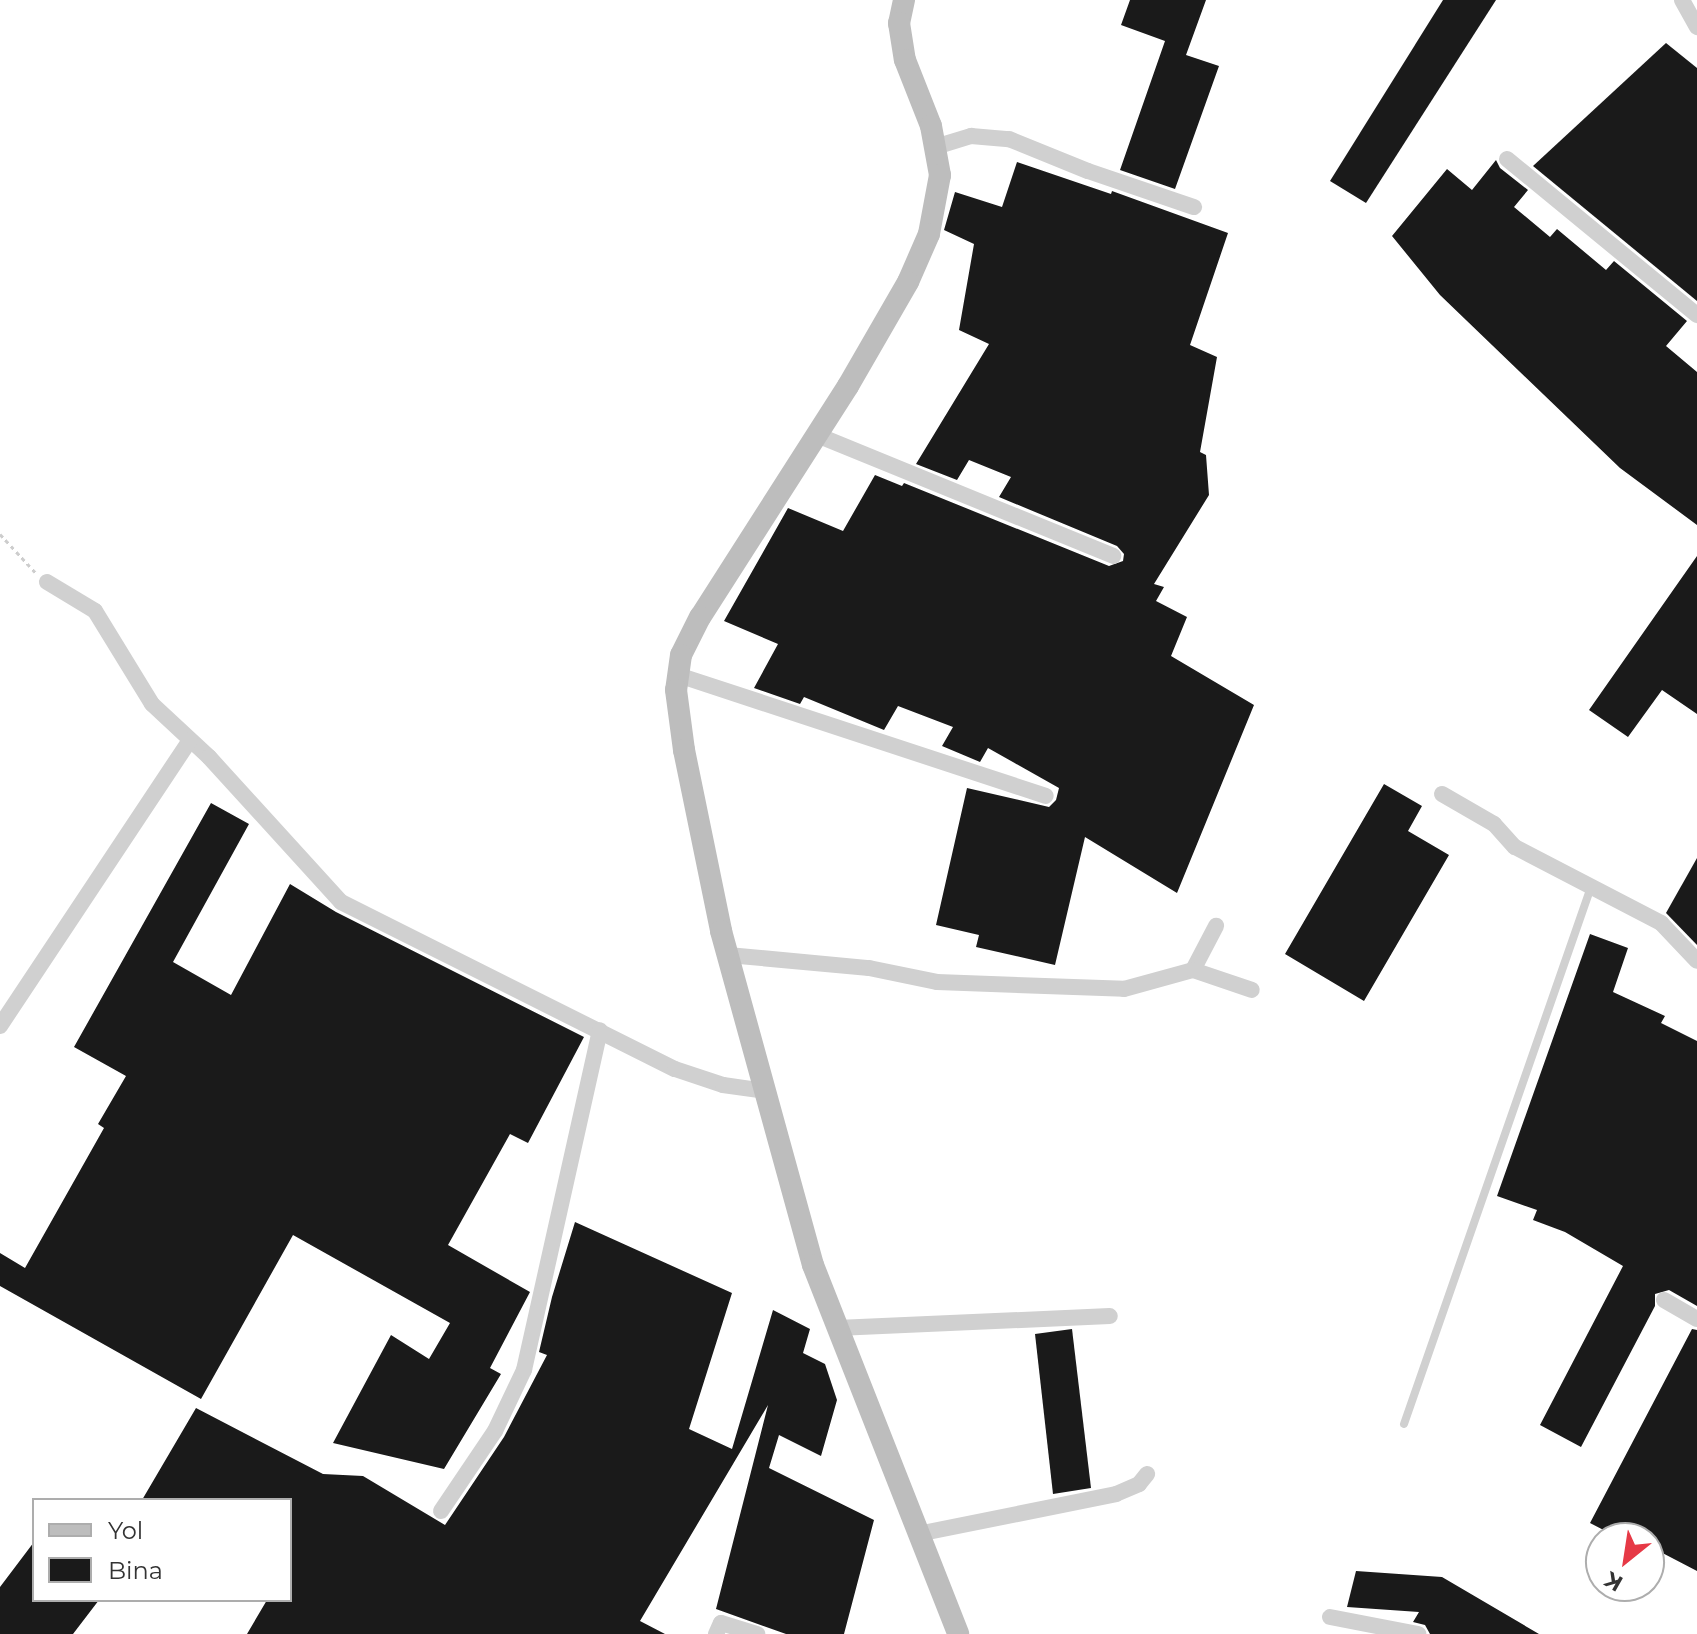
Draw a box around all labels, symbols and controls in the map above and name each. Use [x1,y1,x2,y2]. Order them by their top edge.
legend [32,1498,292,1602]
text: Yol [108,1516,143,1545]
north arrow [1585,1522,1665,1602]
text: Bina [108,1556,163,1585]
text: K [1600,1566,1628,1597]

